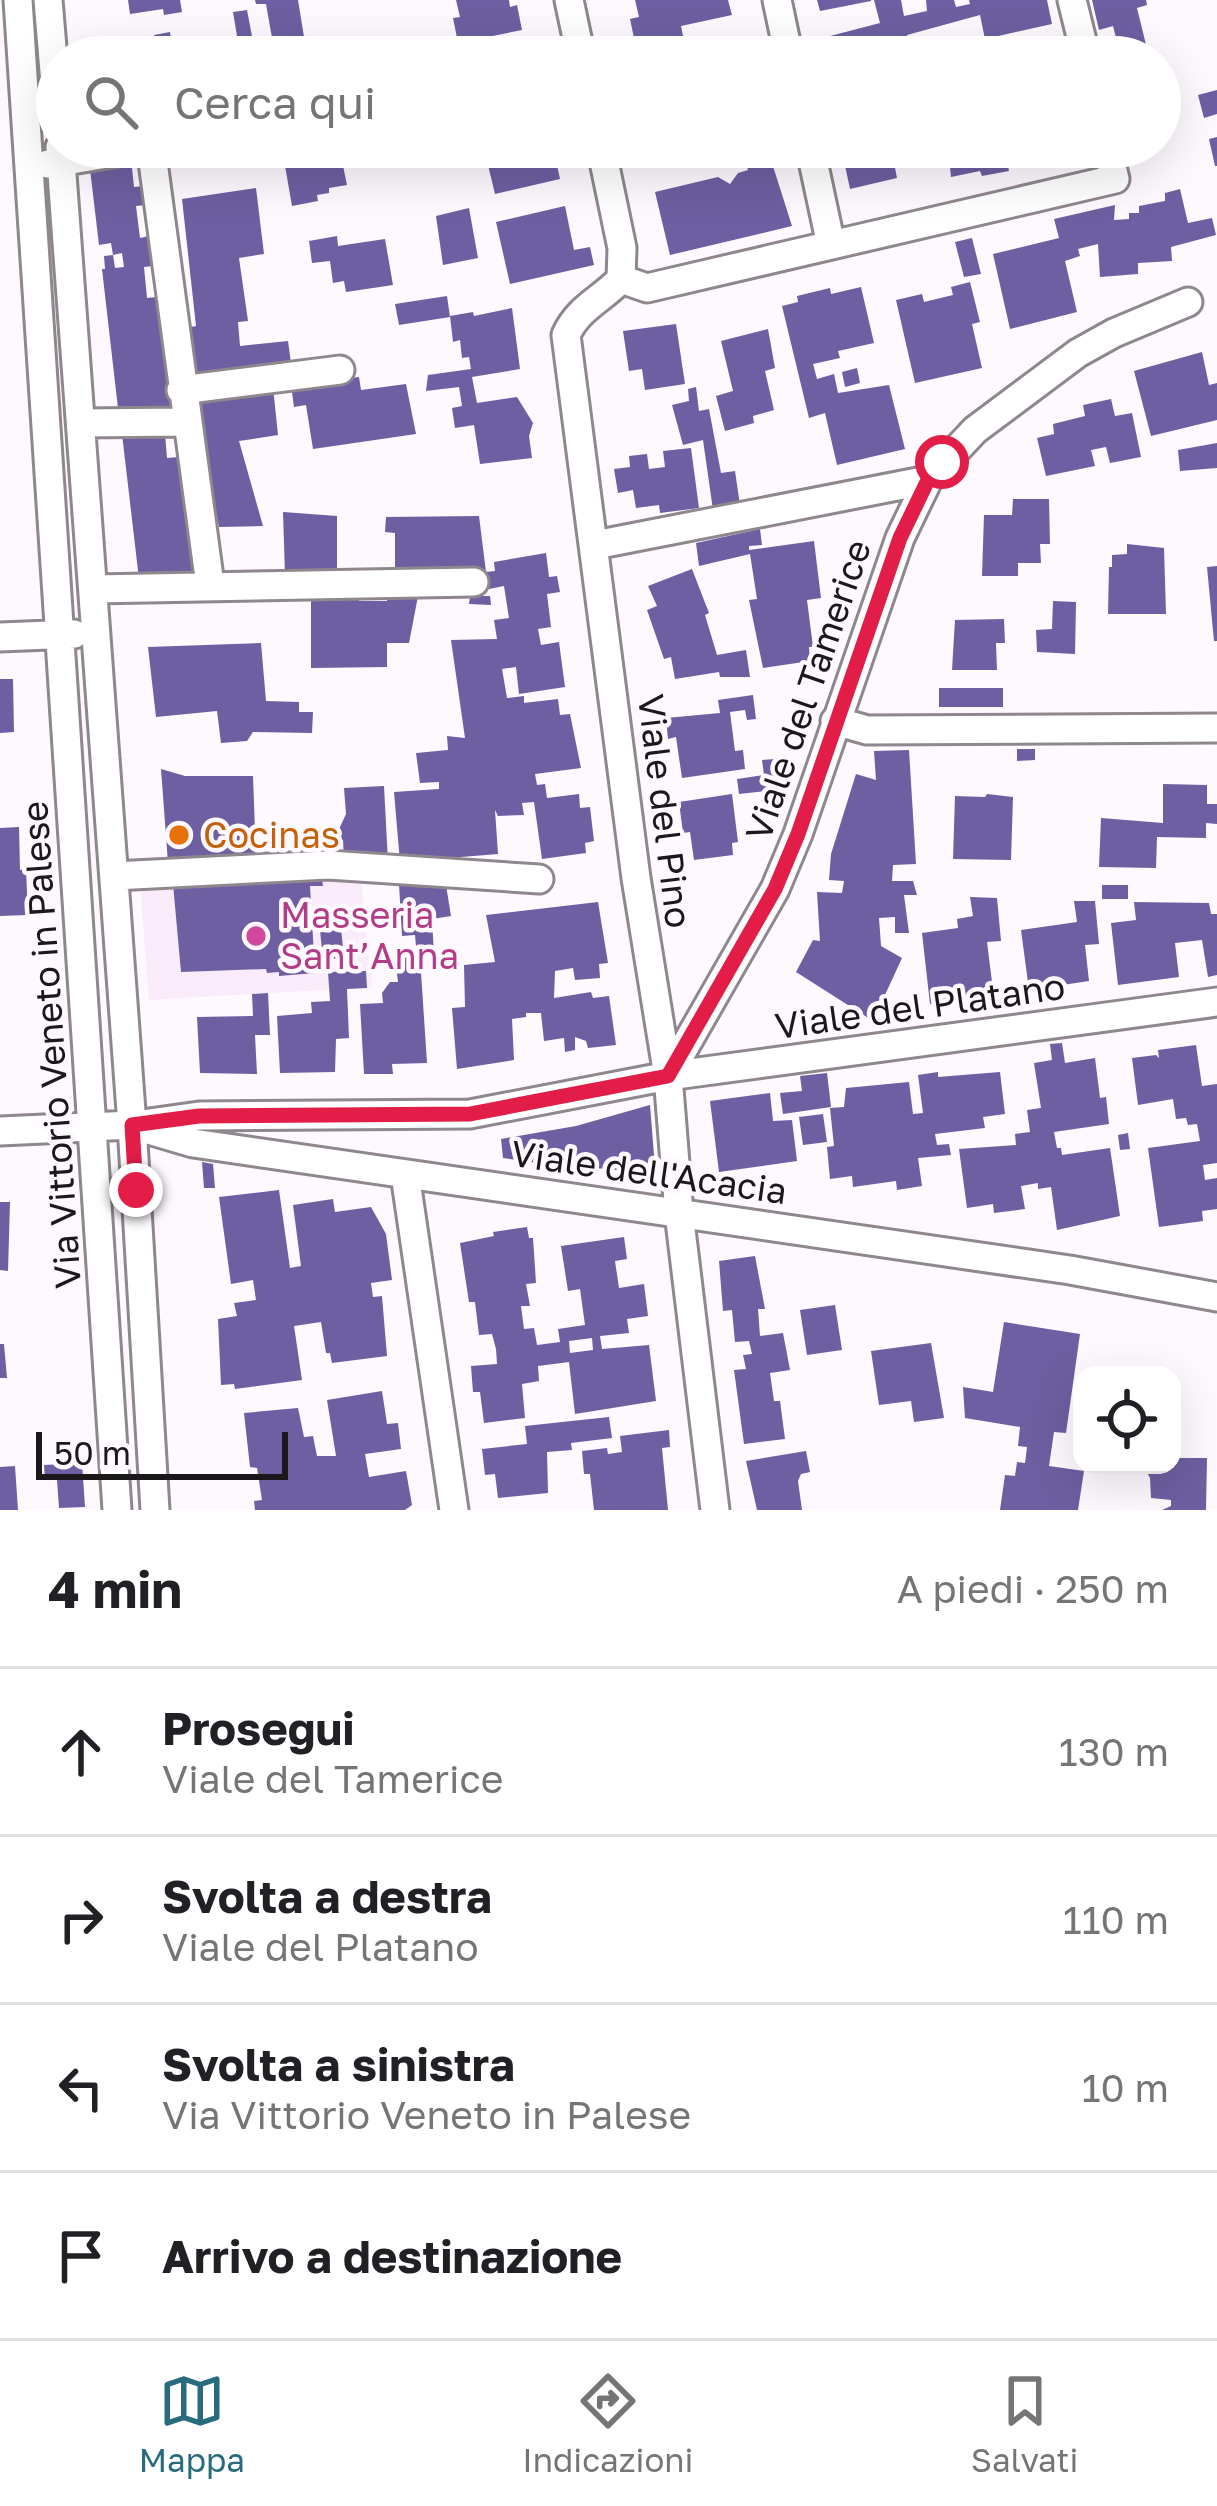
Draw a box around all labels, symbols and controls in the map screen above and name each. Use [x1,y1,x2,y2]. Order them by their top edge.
search box [36,36,1181,168]
icon: search [78,69,144,135]
text: Cerca qui [174,75,376,129]
route start [915,435,969,489]
street label: Viale del Tamerice [736,534,879,846]
street label: Viale del Pino [630,691,701,931]
street label: Via Vittorio Veneto in Palese [12,800,89,1290]
place label: Cocinas [203,813,340,856]
marker: Cocinas [166,822,192,848]
place label: Masseria Sant’Anna [280,893,459,977]
marker: Masseria Sant’Anna [243,923,269,949]
street label: Viale del Platano [772,964,1068,1047]
street label: Viale dell'Acacia [508,1131,790,1212]
route end [109,1163,163,1217]
map controls [1073,1366,1181,1474]
button: locate [1073,1366,1181,1474]
scale bar [36,1426,288,1479]
text: 50 m [54,1433,131,1472]
text: 4 min [48,1558,182,1619]
text: A piedi · 250 m [897,1565,1169,1612]
text: Prosegui [162,1701,355,1755]
icon: ahead [48,1719,114,1785]
text: 130 m [1059,1728,1169,1775]
text: Viale del Tamerice [162,1755,503,1802]
text: Svolta a destra [162,1869,492,1923]
icon: right [48,1887,114,1953]
text: 110 m [1063,1896,1169,1943]
text: Viale del Platano [162,1923,479,1970]
text: Svolta a sinistra [162,2037,515,2091]
icon: left [48,2055,114,2121]
text: 10 m [1082,2064,1169,2111]
text: Via Vittorio Veneto in Palese [162,2091,691,2138]
icon: arrive [48,2223,114,2289]
text: Arrivo a destinazione [162,2229,622,2283]
tab: Mappa [139,2368,245,2479]
tab: Indicazioni [522,2368,693,2479]
tab: Salvati [971,2368,1078,2479]

